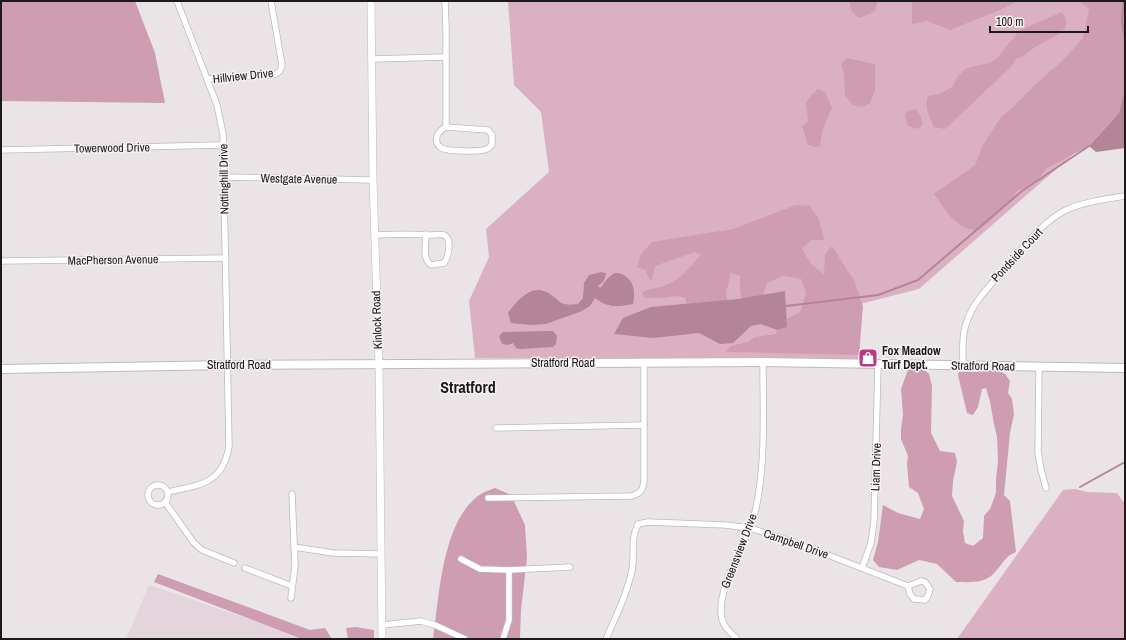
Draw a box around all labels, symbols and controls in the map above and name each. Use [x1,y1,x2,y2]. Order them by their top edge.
scale bar [990,8,1088,34]
text: 100 m [996,14,1023,30]
street label: Hillview Drive [212,65,274,87]
street label: Towerwood Drive [74,139,150,157]
street label: Nottinghill Drive [215,144,233,214]
street label: Westgate Avenue [260,170,338,188]
street label: Pondside Court [988,224,1046,285]
street label: MacPherson Avenue [68,251,158,269]
street label: Kinlock Road [368,290,386,350]
place label: Fox Meadow Turf Dept. [882,343,941,373]
shop icon: Fox Meadow Turf Dept. [857,347,879,369]
street label: Stratford Road [531,355,595,371]
street label: Stratford Road [207,357,271,373]
street label: Stratford Road [951,357,1015,375]
district label: Stratford [440,376,496,398]
street label: Liam Drive [867,443,885,491]
street label: Greensview Drive [717,511,761,591]
street label: Campbell Drive [761,525,831,563]

